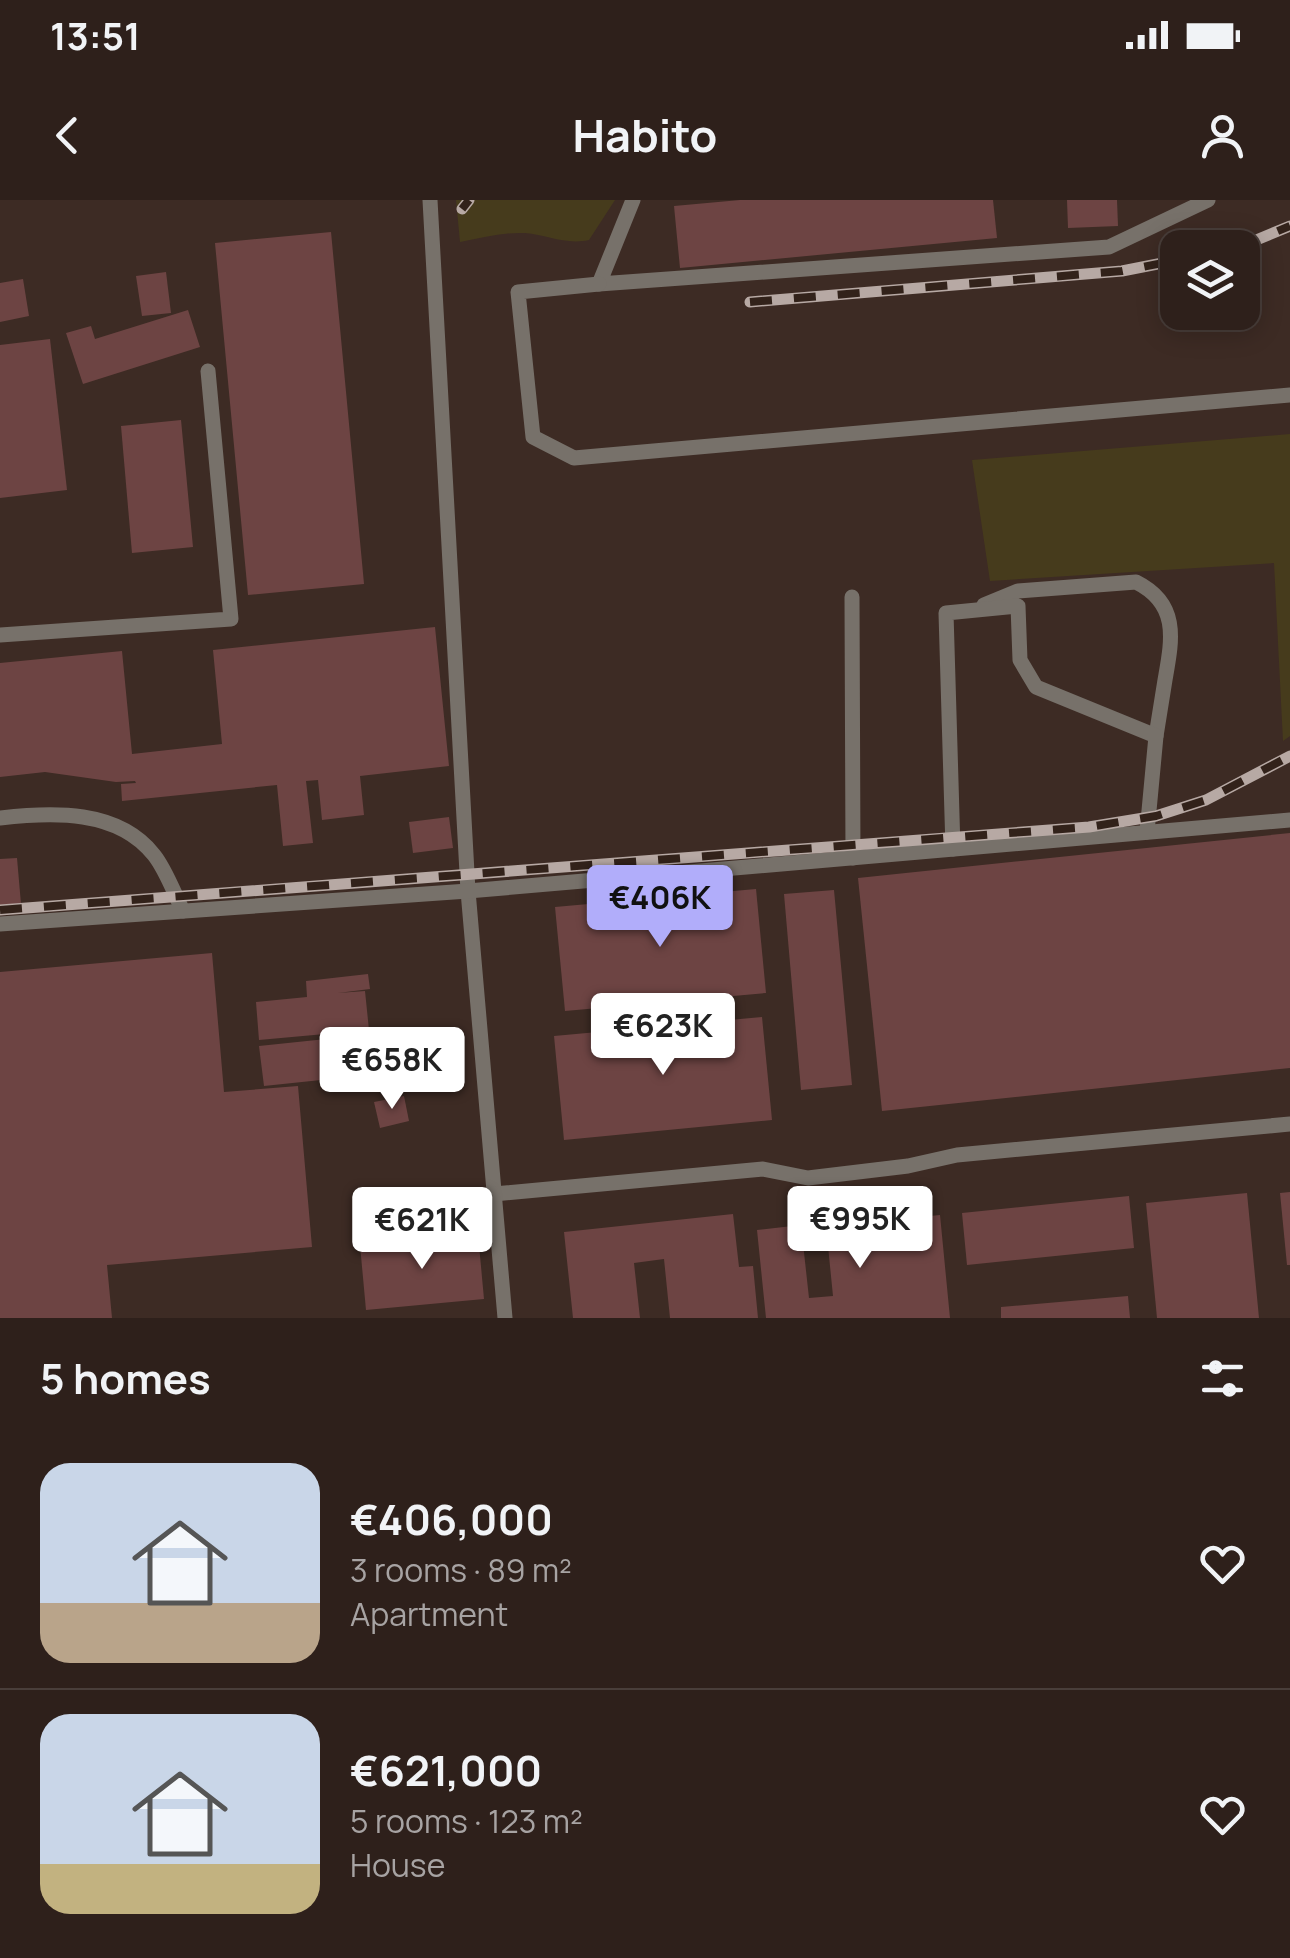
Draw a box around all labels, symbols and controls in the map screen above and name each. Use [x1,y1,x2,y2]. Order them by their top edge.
text: 13:51 [50,9,141,61]
text: Habito [573,104,717,166]
icon: back [40,108,95,163]
icon: person [1195,108,1250,163]
map controls [1160,230,1260,330]
button: layers [1160,230,1260,330]
pin: €406K [590,865,730,950]
text: €406K [609,875,711,919]
pin: €623K [593,993,733,1078]
text: €623K [613,1003,713,1047]
pin: €658K [322,1027,462,1112]
text: €658K [342,1037,442,1081]
pin: €995K [790,1186,930,1271]
pin: €621K [352,1187,492,1272]
text: €995K [809,1196,911,1240]
text: €621K [374,1197,470,1241]
text: 5 homes [40,1349,211,1407]
icon: filters [1195,1351,1250,1406]
text: €406,000 [350,1490,553,1548]
icon: home [120,1503,240,1623]
icon: heart [1195,1536,1250,1591]
text: 3 rooms · 89 m² [350,1548,572,1592]
text: Apartment [350,1592,508,1636]
text: €621,000 [350,1741,542,1799]
icon: home [120,1754,240,1874]
icon: heart [1195,1787,1250,1842]
text: 5 rooms · 123 m² [350,1799,583,1843]
text: House [350,1843,445,1887]

